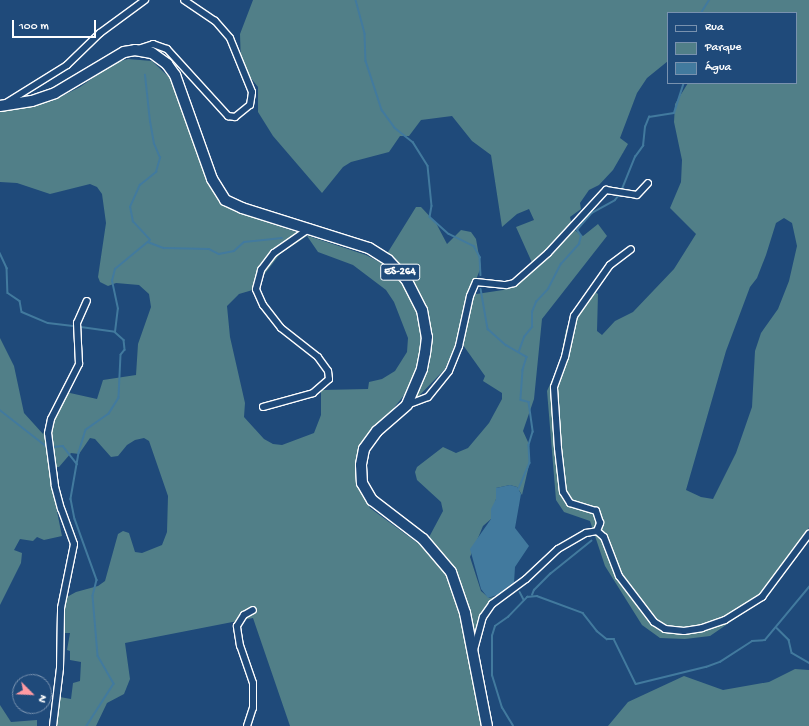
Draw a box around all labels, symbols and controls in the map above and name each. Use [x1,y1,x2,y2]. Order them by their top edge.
scale bar [14,12,98,38]
legend [667,12,797,84]
text: 100 m [19,20,49,34]
text: Rua [705,21,724,35]
text: Parque [705,41,742,55]
text: Água [705,61,731,75]
road number: ES-264 [380,263,420,281]
north arrow [12,674,52,714]
text: N [35,693,49,704]

